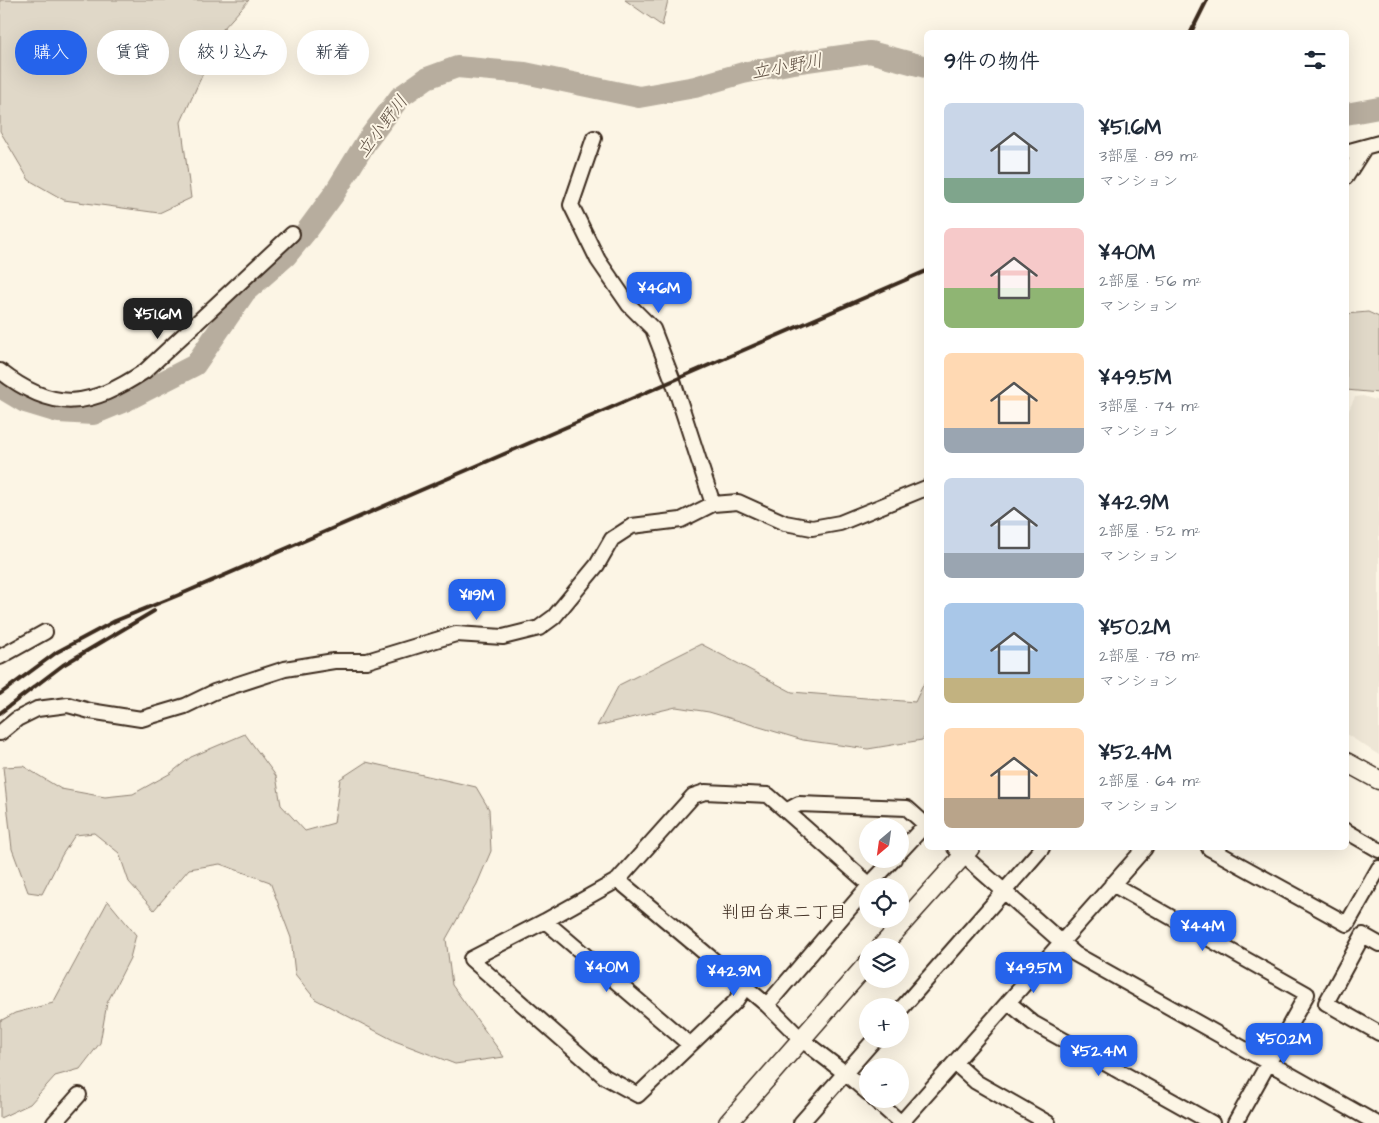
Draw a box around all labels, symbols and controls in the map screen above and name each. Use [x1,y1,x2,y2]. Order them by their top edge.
chip: 購入 [15,30,87,75]
chip: 賃貸 [97,30,169,75]
chip: 絞り込み [179,30,287,75]
chip: 新着 [297,30,369,75]
icon: filters [1301,46,1329,74]
text: 9件の物件 [944,47,1040,76]
water label: 立小野川 [749,48,825,85]
water label: 立小野川 [351,90,414,163]
text: ¥51.6M [1099,113,1161,142]
icon: home [984,123,1044,183]
text: 3部屋 · 89 m² [1099,145,1199,167]
text: マンション [1099,170,1178,192]
text: ¥40M [1099,238,1155,267]
icon: home [984,248,1044,308]
text: 2部屋 · 56 m² [1099,270,1201,292]
pin: ¥46M [629,272,689,314]
text: ¥46M [638,277,680,299]
text: マンション [1099,295,1178,317]
pin: ¥51.6M [117,298,199,340]
text: ¥51.6M [134,303,182,325]
text: ¥49.5M [1099,363,1172,392]
icon: home [984,373,1044,433]
text: 3部屋 · 74 m² [1099,395,1200,417]
text: マンション [1099,420,1178,442]
text: ¥42.9M [1099,488,1169,517]
icon: home [984,498,1044,558]
text: 2部屋 · 52 m² [1099,520,1201,542]
text: マンション [1099,545,1178,567]
pin: ¥119M [442,578,512,621]
text: ¥119M [460,584,494,606]
text: ¥50.2M [1099,613,1171,642]
icon: home [984,623,1044,683]
text: 2部屋 · 78 m² [1099,645,1200,667]
text: マンション [1099,670,1178,692]
text: ¥52.4M [1099,738,1172,767]
icon: home [984,748,1044,808]
text: 2部屋 · 64 m² [1099,770,1201,792]
text: マンション [1099,795,1178,817]
north arrow [859,818,909,868]
map controls [859,818,909,1108]
button: locate [859,878,909,928]
district label: 判田台東二丁目 [721,900,847,925]
pin: ¥44M [1173,910,1233,952]
text: ¥44M [1181,915,1225,937]
button: layers [859,938,909,988]
pin: ¥40M [577,950,637,993]
pin: ¥49.5M [993,952,1075,994]
pin: ¥42.9M [693,954,775,997]
text: ¥40M [586,956,628,978]
text: ¥49.5M [1006,957,1062,979]
text: ¥42.9M [707,960,761,982]
button: + [859,998,909,1048]
pin: ¥50.2M [1243,1022,1325,1065]
text: ¥50.2M [1257,1028,1311,1050]
pin: ¥52.4M [1058,1034,1140,1077]
text: ¥52.4M [1071,1040,1127,1062]
button: − [859,1058,909,1108]

